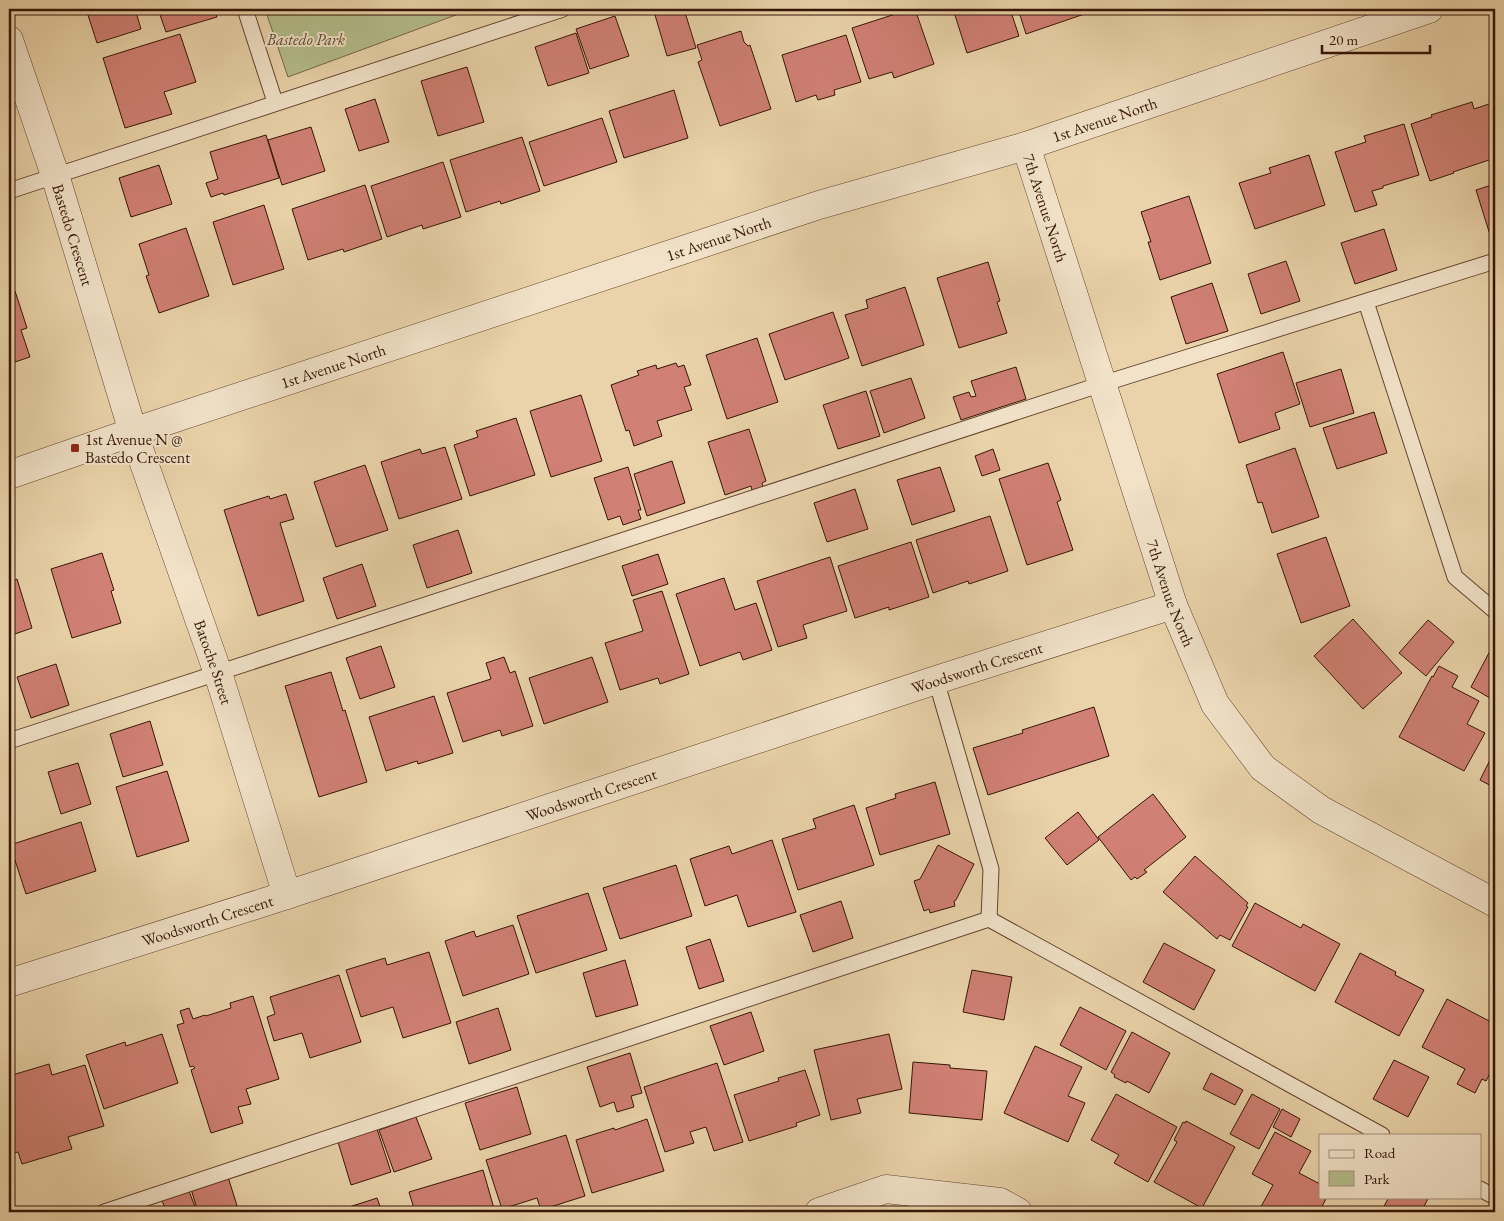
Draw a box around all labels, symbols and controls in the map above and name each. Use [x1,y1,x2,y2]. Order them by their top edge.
scale bar [1322,22,1429,54]
park label: Bastedo Park [266,29,346,50]
text: 20 m [1329,30,1358,49]
street label: 1st Avenue North [1049,92,1160,147]
street label: 7th Avenue North [1018,151,1073,265]
street label: Bastedo Crescent [47,181,98,288]
street label: 1st Avenue North [663,212,774,266]
street label: 1st Avenue North [278,339,389,393]
place label: 1st Avenue N @ Bastedo Crescent [85,429,190,468]
marker: 1st Avenue N @ Bastedo Crescent [69,442,81,454]
street label: 7th Avenue North [1142,537,1200,650]
street label: Batoche Street [189,617,237,707]
street label: Woodsworth Crescent [909,637,1045,698]
street label: Woodsworth Crescent [523,763,659,826]
street label: Woodsworth Crescent [139,890,276,951]
legend [1319,1134,1482,1198]
text: Road [1364,1143,1396,1162]
text: Park [1364,1169,1391,1188]

